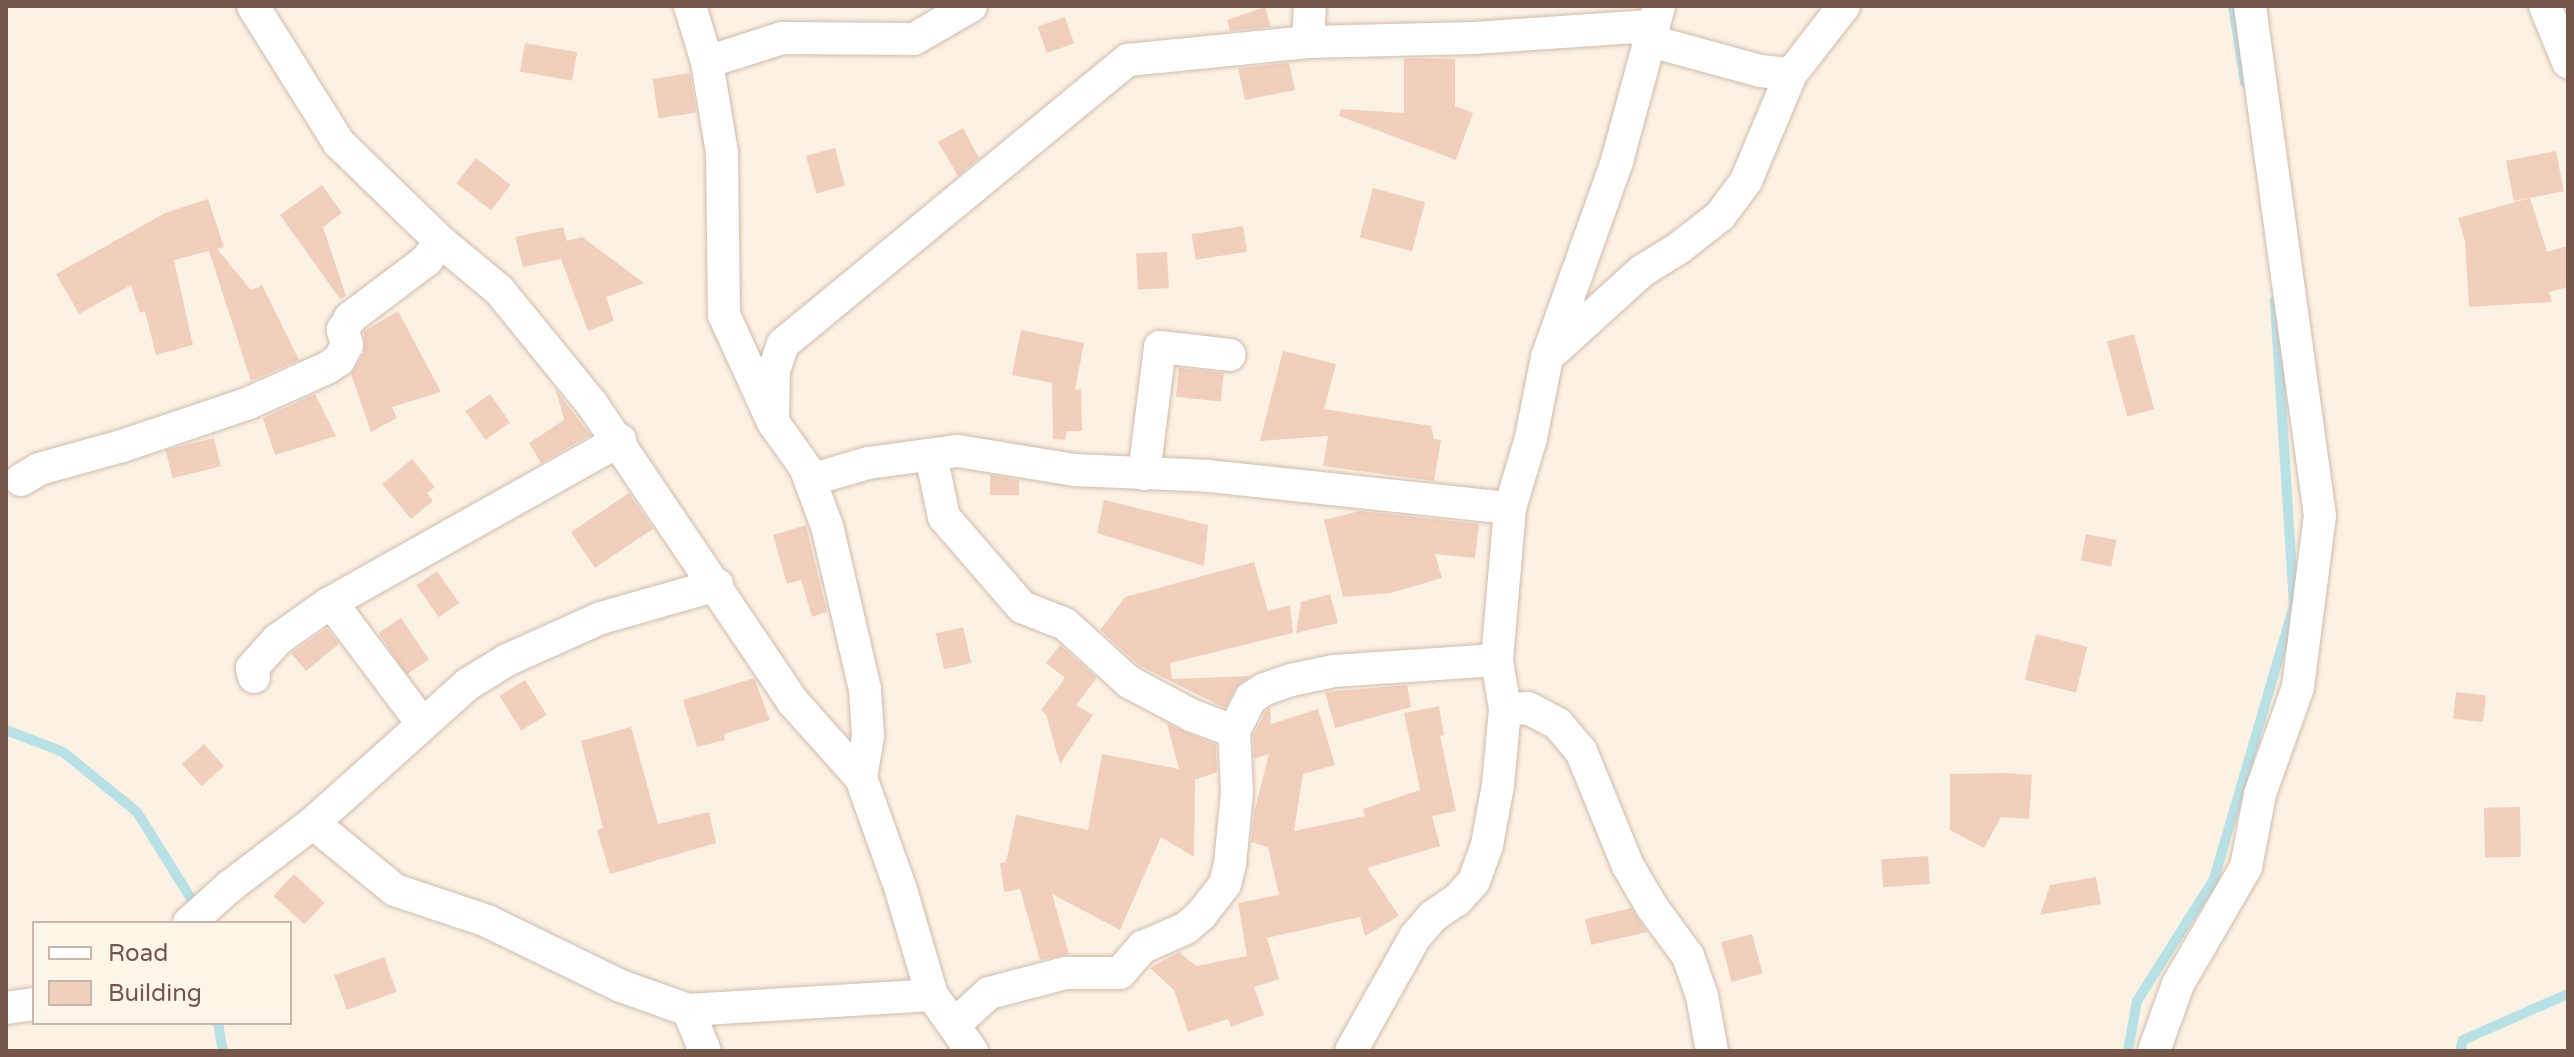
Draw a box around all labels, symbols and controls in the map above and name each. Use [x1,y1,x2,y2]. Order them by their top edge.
legend [32,921,292,1025]
text: Road [108,939,168,968]
text: Building [108,979,202,1008]

